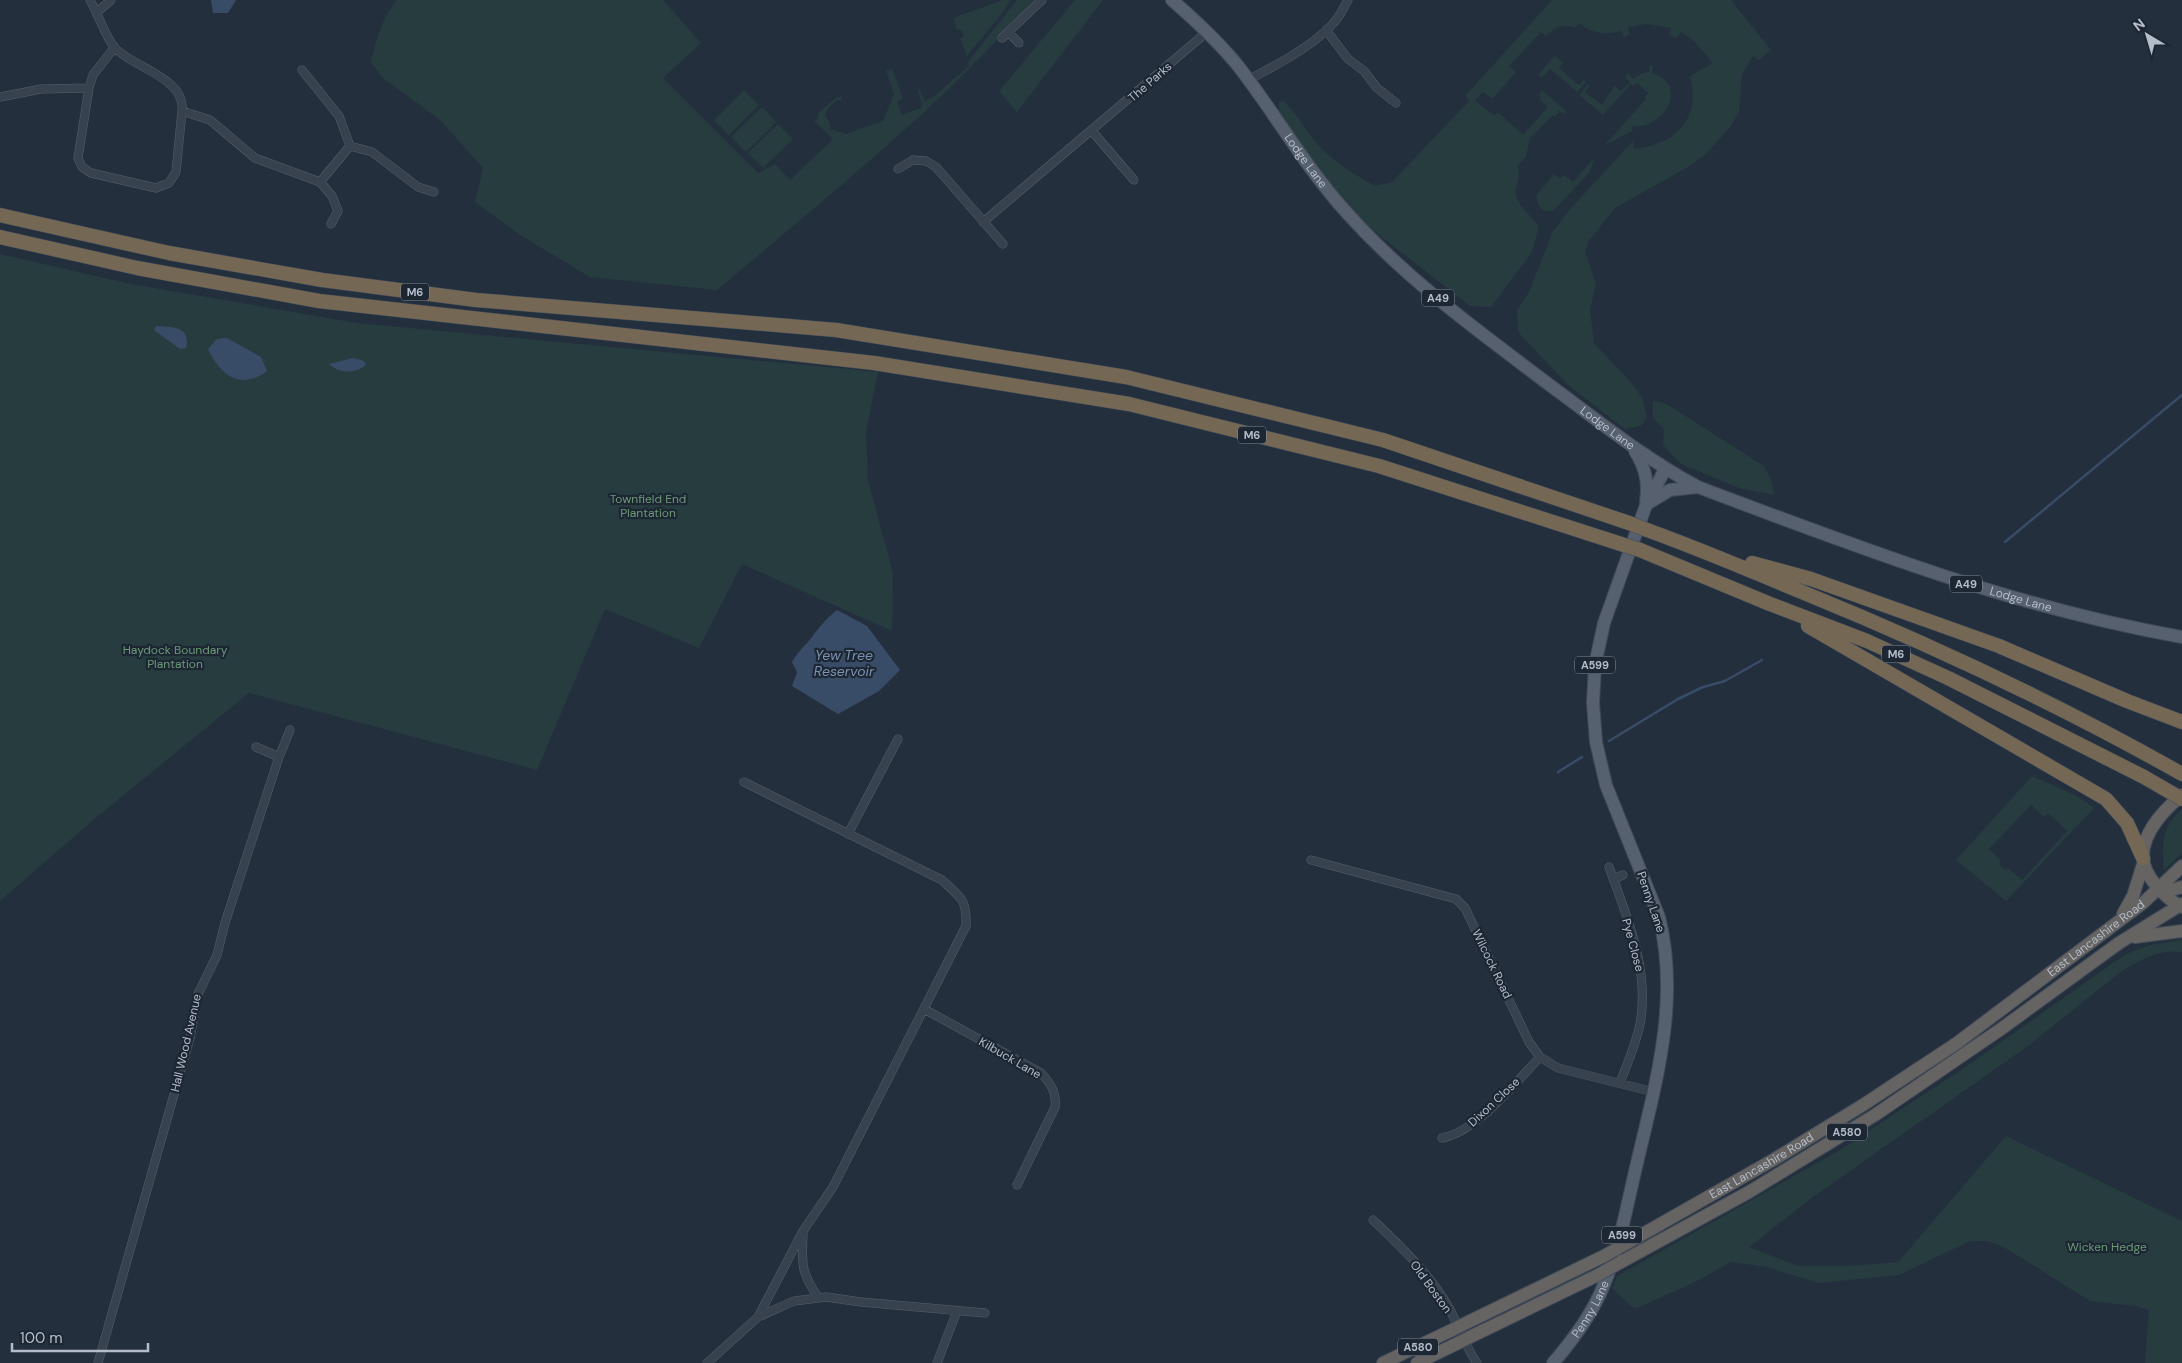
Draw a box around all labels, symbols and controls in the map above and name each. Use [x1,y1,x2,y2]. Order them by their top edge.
north arrow [2122,10,2172,60]
text: N [2129,15,2149,35]
street label: The Parks [1125,59,1175,105]
street label: Lodge Lane [1281,130,1331,192]
road number: M6 [401,284,429,300]
road number: A49 [1422,290,1454,306]
street label: Lodge Lane [1577,403,1638,453]
road number: M6 [1238,426,1266,444]
park label: Townfield End Plantation [610,491,686,521]
road number: A49 [1950,576,1982,592]
street label: Lodge Lane [1988,583,2054,616]
park label: Haydock Boundary Plantation [123,642,228,672]
water label: Yew Tree Reservoir [814,646,875,680]
road number: M6 [1882,646,1910,662]
road number: A599 [1575,656,1615,674]
street label: Penny Lane [1633,869,1669,935]
street label: East Lancashire Road [2044,896,2148,980]
street label: Pye Close [1618,917,1648,973]
street label: Wilcock Road [1468,927,1516,1001]
street label: Hall Wood Avenue [167,992,205,1094]
street label: Kilbuck Lane [976,1034,1044,1082]
street label: Dixon Close [1465,1074,1523,1130]
road number: A580 [1827,1124,1867,1140]
street label: East Lancashire Road [1706,1129,1817,1203]
road number: A599 [1602,1226,1642,1244]
park label: Wicken Hedge [2067,1239,2147,1255]
street label: Old Boston [1406,1257,1456,1317]
street label: Penny Lane [1568,1278,1613,1341]
scale bar [12,1320,149,1352]
text: 100 m [20,1328,63,1348]
road number: A580 [1398,1338,1438,1355]

